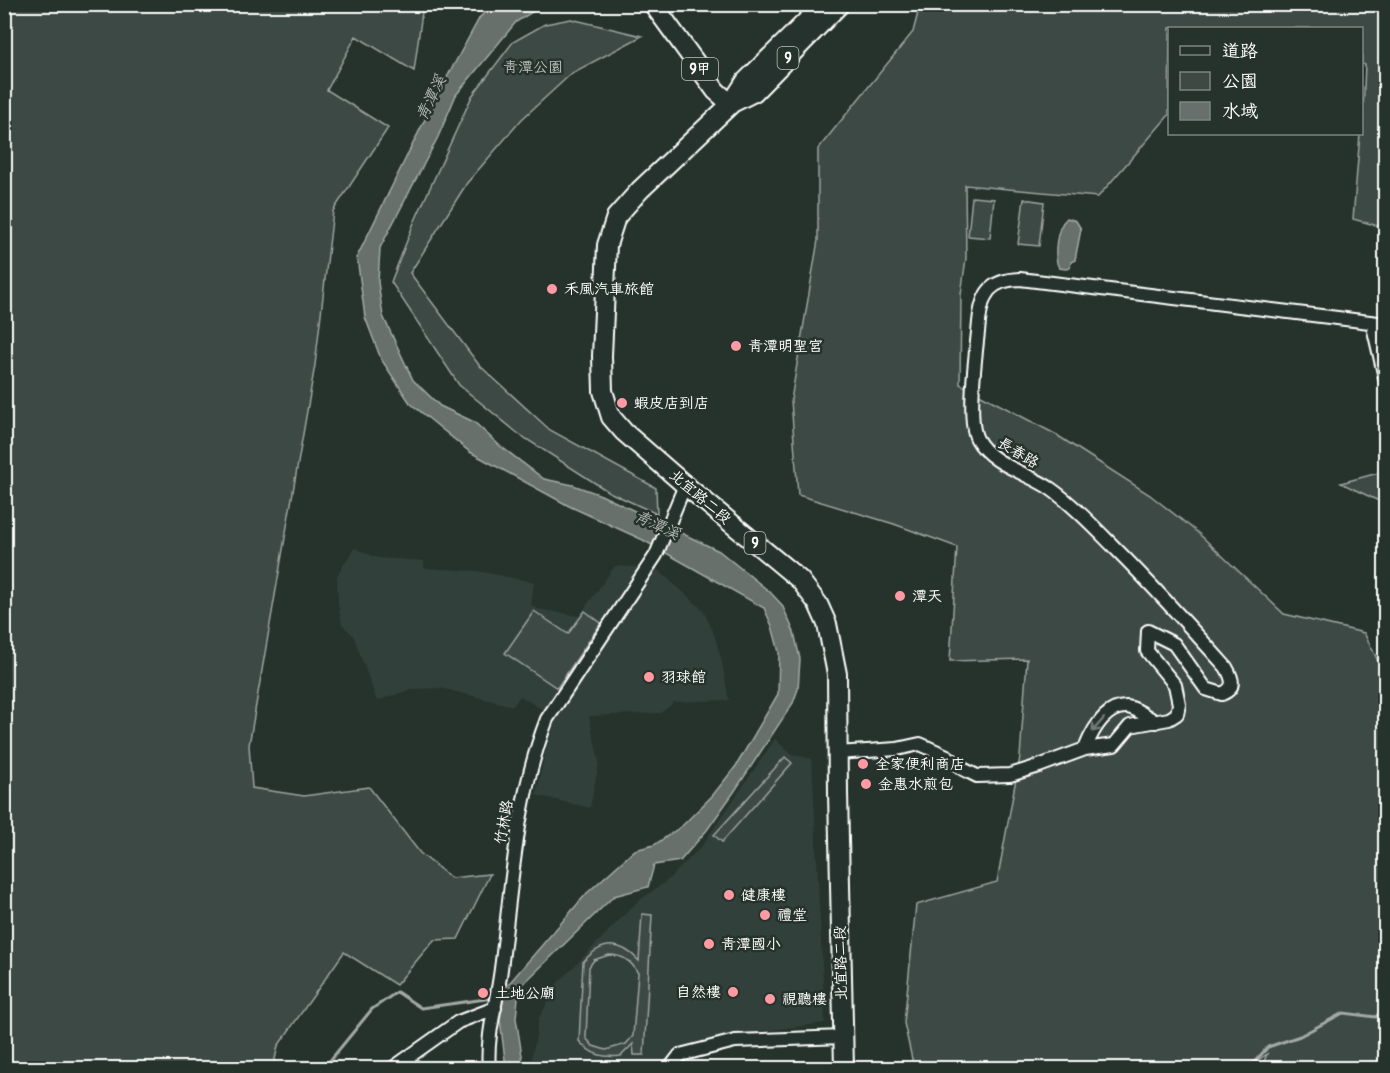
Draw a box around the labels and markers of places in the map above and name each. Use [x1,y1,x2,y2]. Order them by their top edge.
place label: 禾風汽車旅館 [564,280,654,299]
marker: 禾風汽車旅館 [545,282,559,296]
place label: 青潭明聖宮 [748,337,823,356]
marker: 青潭明聖宮 [729,339,743,353]
place label: 蝦皮店到店 [634,394,709,413]
marker: 蝦皮店到店 [615,396,629,410]
place label: 潭天 [912,587,942,606]
marker: 潭天 [893,589,907,603]
place label: 羽球館 [661,668,706,687]
marker: 羽球館 [642,670,656,684]
place label: 全家便利商店 [875,755,965,774]
marker: 全家便利商店 [856,757,870,771]
place label: 金惠水煎包 [878,775,953,794]
marker: 金惠水煎包 [859,777,873,791]
place label: 健康樓 [741,886,786,905]
marker: 健康樓 [722,888,736,902]
place label: 禮堂 [777,906,807,925]
marker: 禮堂 [758,908,772,922]
place label: 青潭國小 [721,935,781,954]
marker: 青潭國小 [702,937,716,951]
place label: 自然樓 [676,983,721,1002]
place label: 土地公廟 [495,984,555,1003]
marker: 自然樓 [726,985,740,999]
marker: 土地公廟 [476,986,490,1000]
place label: 視聽樓 [782,990,827,1009]
marker: 視聽樓 [763,992,777,1006]

